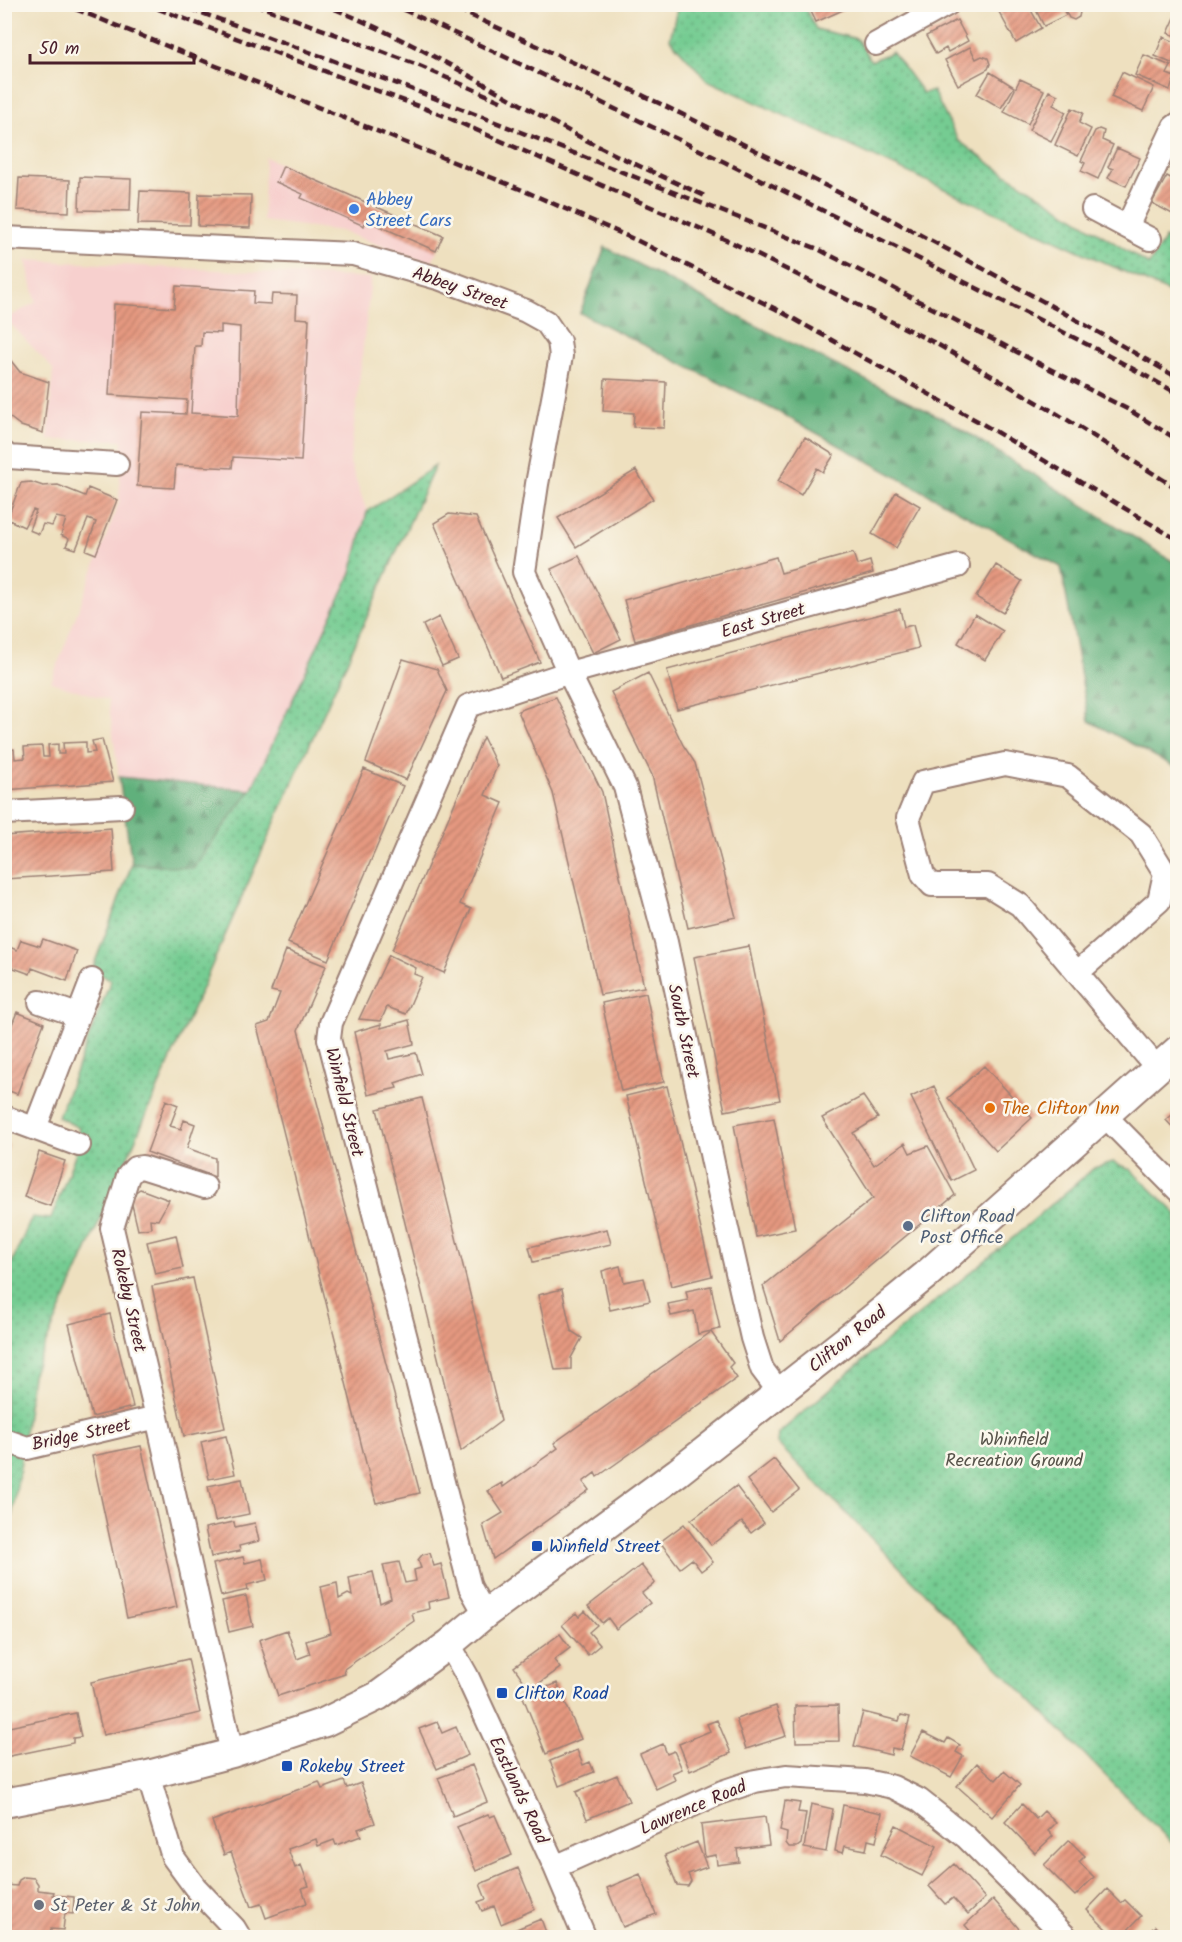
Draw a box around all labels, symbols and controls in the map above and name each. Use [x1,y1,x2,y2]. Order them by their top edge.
scale bar [30,27,194,65]
text: 50 m [39,35,79,64]
place label: Abbey Street Cars [366,186,452,236]
marker: Abbey Street Cars [347,202,361,216]
street label: Abbey Street [408,260,512,320]
street label: East Street [718,595,810,647]
street label: South Street [658,981,707,1082]
street label: Winfield Street [316,1045,371,1161]
place label: The Clifton Inn [1002,1095,1120,1124]
marker: The Clifton Inn [983,1101,997,1115]
place label: Clifton Road Post Office [920,1203,1015,1253]
marker: Clifton Road Post Office [901,1219,915,1233]
street label: Rokeby Street [101,1245,154,1356]
street label: Clifton Road [802,1299,894,1381]
street label: Bridge Street [29,1411,134,1460]
park label: Whinfield Recreation Ground [945,1426,1084,1476]
place label: Winfield Street [549,1533,662,1562]
marker: Winfield Street [530,1539,544,1553]
place label: Clifton Road [514,1680,609,1709]
marker: Clifton Road [495,1686,509,1700]
street label: Eastlands Road [480,1732,556,1850]
place label: Rokeby Street [299,1753,406,1782]
marker: Rokeby Street [280,1759,294,1773]
street label: Lawrence Road [636,1772,752,1844]
place label: St Peter & St John [51,1892,200,1921]
marker: St Peter & St John [32,1898,46,1912]

